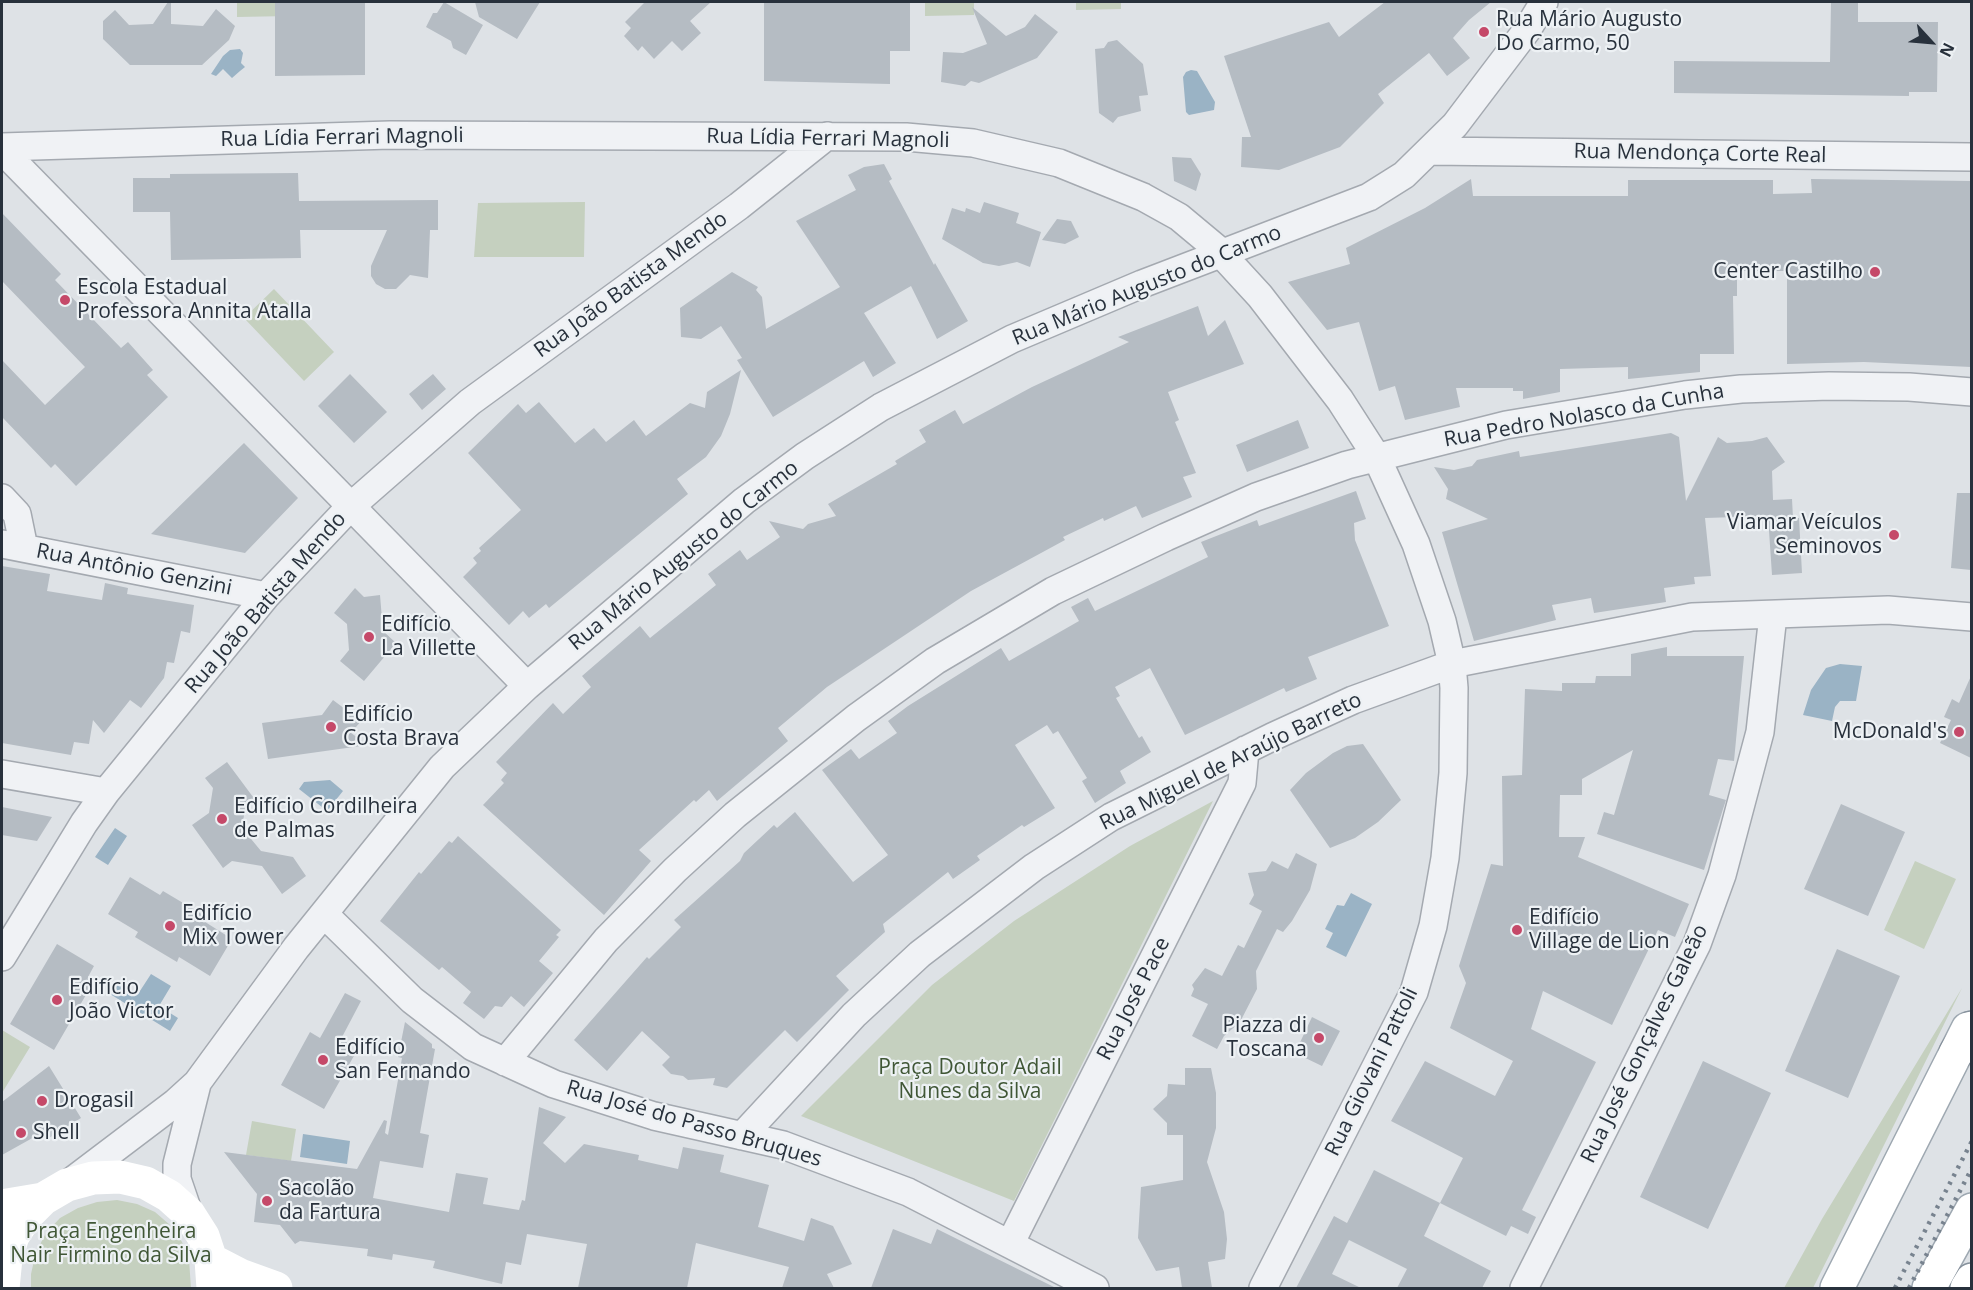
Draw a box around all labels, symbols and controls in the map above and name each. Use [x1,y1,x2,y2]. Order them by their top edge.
place label: Rua Mário Augusto Do Carmo, 50 [1496,7,1682,57]
north arrow [1901,12,1961,72]
marker: Rua Mário Augusto Do Carmo, 50 [1477,25,1491,39]
text: N [1934,39,1960,61]
street label: Rua Lídia Ferrari Magnoli [220,123,464,153]
street label: Rua Lídia Ferrari Magnoli [706,124,950,154]
street label: Rua Mendonça Corte Real [1573,139,1827,169]
street label: Rua João Batista Mendo [529,206,733,364]
street label: Rua Mário Augusto do Carmo [1009,220,1285,352]
place label: Center Castilho [1713,259,1863,285]
marker: Center Castilho [1868,265,1882,279]
place label: Escola Estadual Professora Annita Atalla [77,275,312,325]
marker: Escola Estadual Professora Annita Atalla [58,293,72,307]
street label: Rua Pedro Nolasco da Cunha [1442,379,1726,453]
street label: Rua Mário Augusto do Carmo [564,456,804,656]
street label: Rua João Batista Mendo [180,507,352,699]
place label: Viamar Veículos Seminovos [1727,510,1882,560]
marker: Viamar Veículos Seminovos [1887,528,1901,542]
street label: Rua Antônio Genzini [34,539,234,601]
place label: Edifício La Villette [381,612,476,662]
marker: Edifício La Villette [362,630,376,644]
street label: Rua Miguel de Araújo Barreto [1096,688,1366,836]
place label: Edifício Costa Brava [343,702,459,752]
place label: McDonald's [1833,719,1947,745]
marker: Edifício Costa Brava [324,720,338,734]
marker: McDonald's [1952,725,1966,739]
place label: Edifício Cordilheira de Palmas [234,794,418,844]
marker: Edifício Cordilheira de Palmas [215,812,229,826]
place label: Edifício Mix Tower [182,901,283,951]
place label: Edifício Village de Lion [1529,905,1670,955]
marker: Edifício Mix Tower [163,919,177,933]
street label: Rua José Gonçalves Galeão [1576,921,1714,1167]
marker: Edifício Village de Lion [1510,923,1524,937]
street label: Rua José Pace [1092,933,1176,1065]
place label: Edifício João Victor [69,975,174,1025]
street label: Rua Giovani Pattoli [1320,984,1424,1160]
marker: Edifício João Victor [50,993,64,1007]
place label: Piazza di Toscana [1222,1013,1307,1063]
marker: Piazza di Toscana [1312,1031,1326,1045]
place label: Edifício San Fernando [335,1035,471,1085]
marker: Edifício San Fernando [316,1053,330,1067]
park label: Praça Doutor Adail Nunes da Silva [878,1055,1062,1105]
street label: Rua José do Passo Bruques [563,1075,825,1173]
place label: Drogasil [54,1088,134,1114]
marker: Drogasil [35,1094,49,1108]
place label: Shell [33,1120,80,1146]
marker: Shell [14,1126,28,1140]
place label: Sacolão da Fartura [279,1176,381,1226]
marker: Sacolão da Fartura [260,1194,274,1208]
park label: Praça Engenheira Nair Firmino da Silva [10,1219,212,1269]

